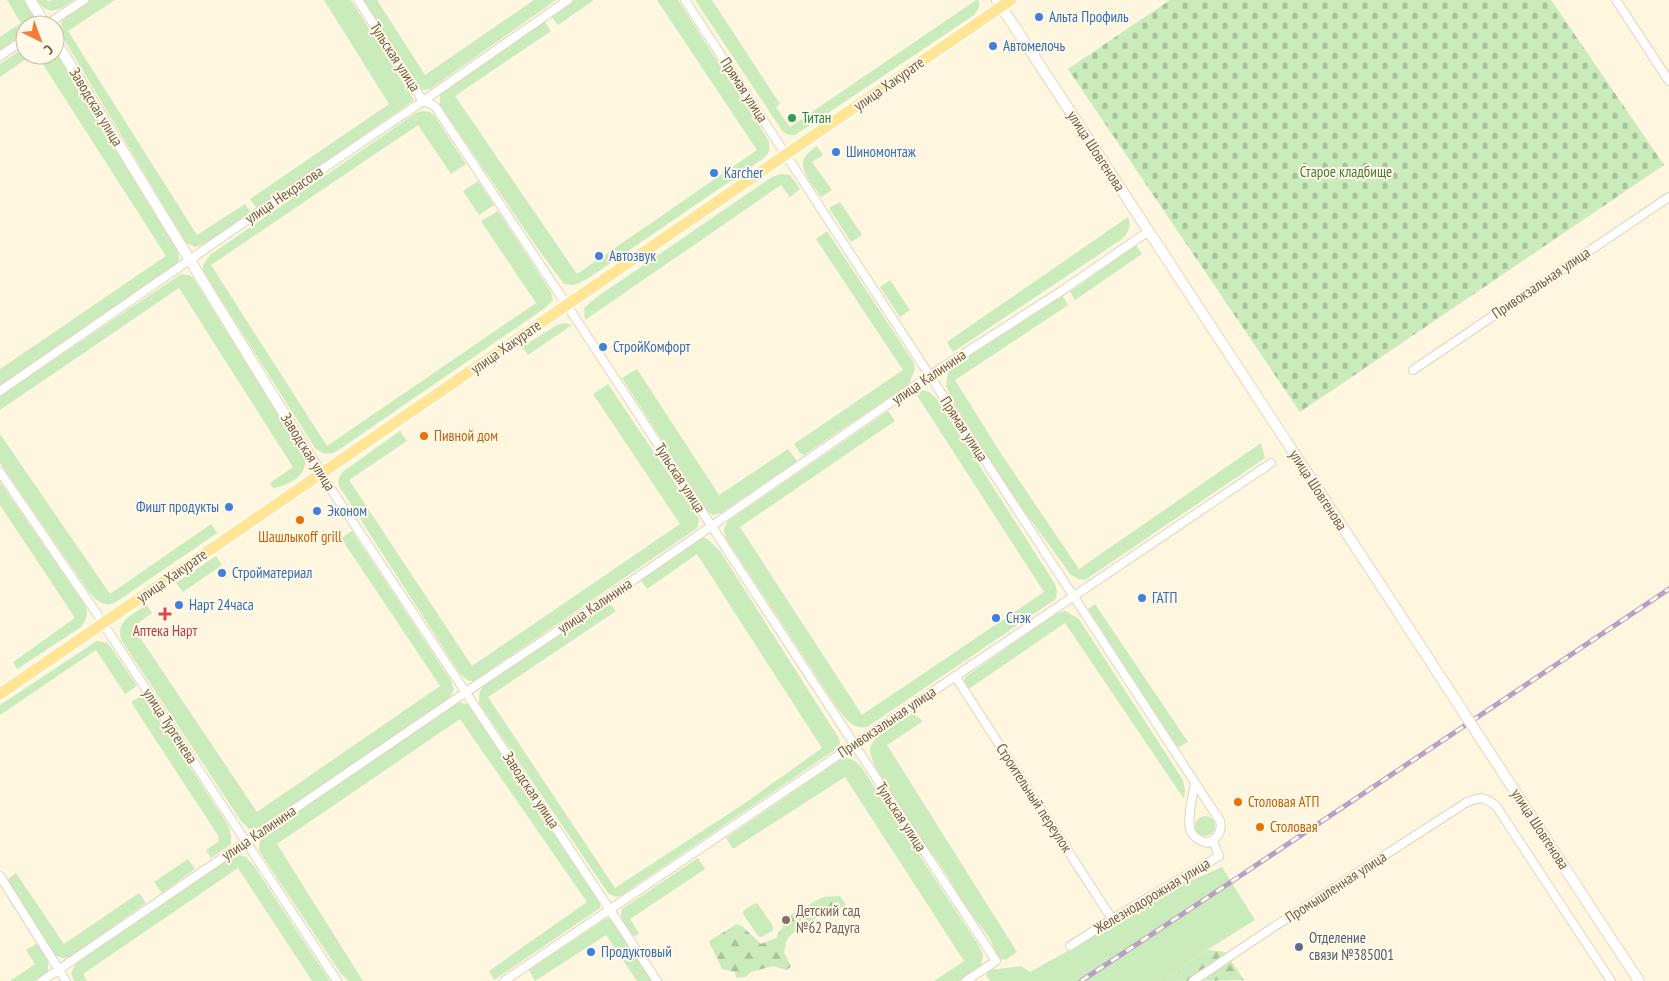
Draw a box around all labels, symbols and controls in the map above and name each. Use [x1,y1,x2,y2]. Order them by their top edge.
place label: Альта Профиль [1049,7,1129,26]
marker: Альта Профиль [1033,11,1045,23]
north arrow [15,15,65,65]
street label: Тульская улица [366,18,425,95]
place label: Автомелочь [1003,36,1066,55]
marker: Автомелочь [987,40,999,52]
text: С [40,41,57,59]
street label: улица Хакурате [850,52,928,115]
street label: Прямая улица [716,54,772,126]
street label: Заводская улица [66,64,127,150]
street label: улица Шовгенова [1063,107,1130,195]
place label: Титан [802,108,831,127]
marker: Титан [786,112,798,124]
place label: Шиномонтаж [846,142,917,161]
marker: Шиномонтаж [830,146,842,158]
street label: улица Некрасова [241,162,326,228]
park label: Старое кладбище [1300,162,1392,181]
place label: Karcher [724,163,764,182]
marker: Karcher [708,167,720,179]
street label: Привокзальная улица [1488,243,1594,322]
place label: Автозвук [609,246,656,265]
marker: Автозвук [593,250,605,262]
street label: улица Хакурате [467,315,545,378]
place label: СтройКомфорт [613,337,691,356]
marker: СтройКомфорт [597,341,609,353]
street label: улица Калинина [888,345,970,408]
street label: Прямая улица [936,393,992,465]
street label: Заводская улица [277,409,340,494]
place label: Пивной дом [434,426,498,445]
marker: Пивной дом [418,430,430,442]
street label: Тульская улица [651,439,710,516]
street label: улица Шовгенова [1285,446,1352,534]
place label: Фишт продукты [136,497,219,516]
marker: Фишт продукты [223,501,235,513]
place label: Эконом [327,501,367,520]
marker: Эконом [311,505,323,517]
marker: Шашлыкоff grill [294,514,306,526]
place label: Шашлыкоff grill [258,527,342,546]
street label: улица Хакурате [133,544,211,607]
place label: Стройматериал [232,563,312,582]
marker: Стройматериал [216,567,228,579]
street label: улица Калинина [554,574,636,637]
place label: ГАТП [1152,588,1177,607]
marker: ГАТП [1136,592,1148,604]
place label: Нарт 24часа [189,595,254,614]
marker: Нарт 24часа [173,599,185,611]
marker: Аптека Нарт [159,608,171,620]
place label: Снэк [1006,608,1031,627]
marker: Снэк [990,612,1002,624]
place label: Аптека Нарт [133,621,197,640]
street label: Привокзальная улица [834,682,940,761]
street label: улица Тургенева [139,684,202,767]
street label: Строительный переулок [992,740,1077,856]
street label: Заводская улица [499,748,564,832]
street label: Тульская улица [872,778,931,855]
street label: улица Шовгенова [1507,785,1574,873]
place label: Столовая АТП [1248,792,1319,811]
marker: Столовая АТП [1232,796,1244,808]
street label: улица Калинина [218,801,300,864]
place label: Столовая [1270,817,1318,836]
marker: Столовая [1254,821,1266,833]
street label: Промышленная улица [1282,847,1390,926]
street label: Железнодорожная улица [1089,853,1213,938]
place label: Детский сад №62 Радуга [796,901,861,937]
marker: Детский сад №62 Радуга [780,914,792,926]
place label: Отделение связи №385001 [1309,928,1394,964]
marker: Отделение связи №385001 [1293,941,1305,953]
place label: Продуктовый [601,942,672,961]
marker: Продуктовый [585,946,597,958]

